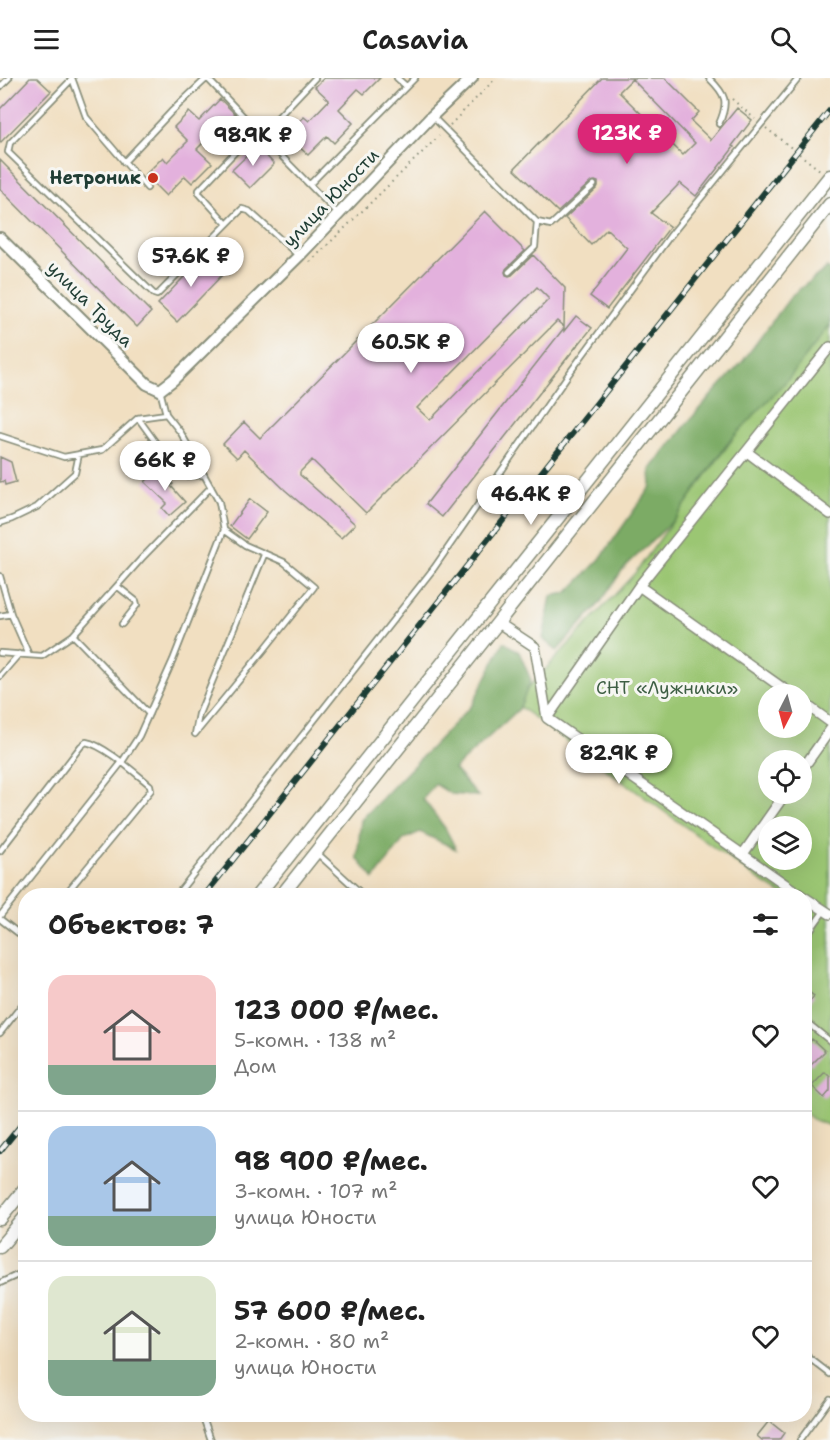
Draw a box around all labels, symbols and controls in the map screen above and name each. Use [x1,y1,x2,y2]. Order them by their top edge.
text: Casavia [362,21,468,58]
icon: menu [30,23,63,56]
icon: search [767,23,800,56]
pin: 123K ₽ [578,114,676,165]
pin: 98.9K ₽ [198,116,308,167]
text: 123K ₽ [592,120,662,146]
text: 98.9K ₽ [213,122,293,148]
street label: улица Юности [278,143,384,252]
place label: Нетроник [50,166,141,190]
marker: Нетроник [146,171,160,185]
pin: 57.6K ₽ [136,237,246,288]
text: 57.6K ₽ [152,243,230,269]
street label: улица Труда [42,256,138,352]
pin: 60.5K ₽ [356,323,466,374]
text: 60.5K ₽ [371,329,451,355]
pin: 66K ₽ [123,441,207,492]
text: 66K ₽ [134,447,196,473]
pin: 46.4K ₽ [476,475,586,526]
text: 46.4K ₽ [491,481,571,507]
park label: СНТ «Лужники» [596,676,738,700]
north arrow [758,684,812,738]
map controls [758,684,812,870]
pin: 82.9K ₽ [564,734,674,785]
text: 82.9K ₽ [579,740,659,766]
button: locate [758,750,812,804]
button: layers [758,816,812,870]
text: Объектов: 7 [48,907,214,942]
icon: filters [749,908,782,941]
text: 123 000 ₽/мес. [234,992,439,1027]
icon: home [96,999,168,1071]
icon: heart [749,1019,782,1052]
text: 5-комн. · 138 m² [234,1027,396,1053]
text: Дом [234,1053,276,1079]
text: 98 900 ₽/мес. [234,1143,428,1178]
icon: home [96,1150,168,1222]
icon: heart [749,1170,782,1203]
text: 3-комн. · 107 m² [234,1178,398,1204]
text: улица Юности [234,1204,377,1230]
text: 57 600 ₽/мес. [234,1293,426,1328]
icon: home [96,1300,168,1372]
icon: heart [749,1320,782,1353]
text: 2-комн. · 80 m² [234,1328,389,1354]
text: улица Юности [234,1354,377,1380]

